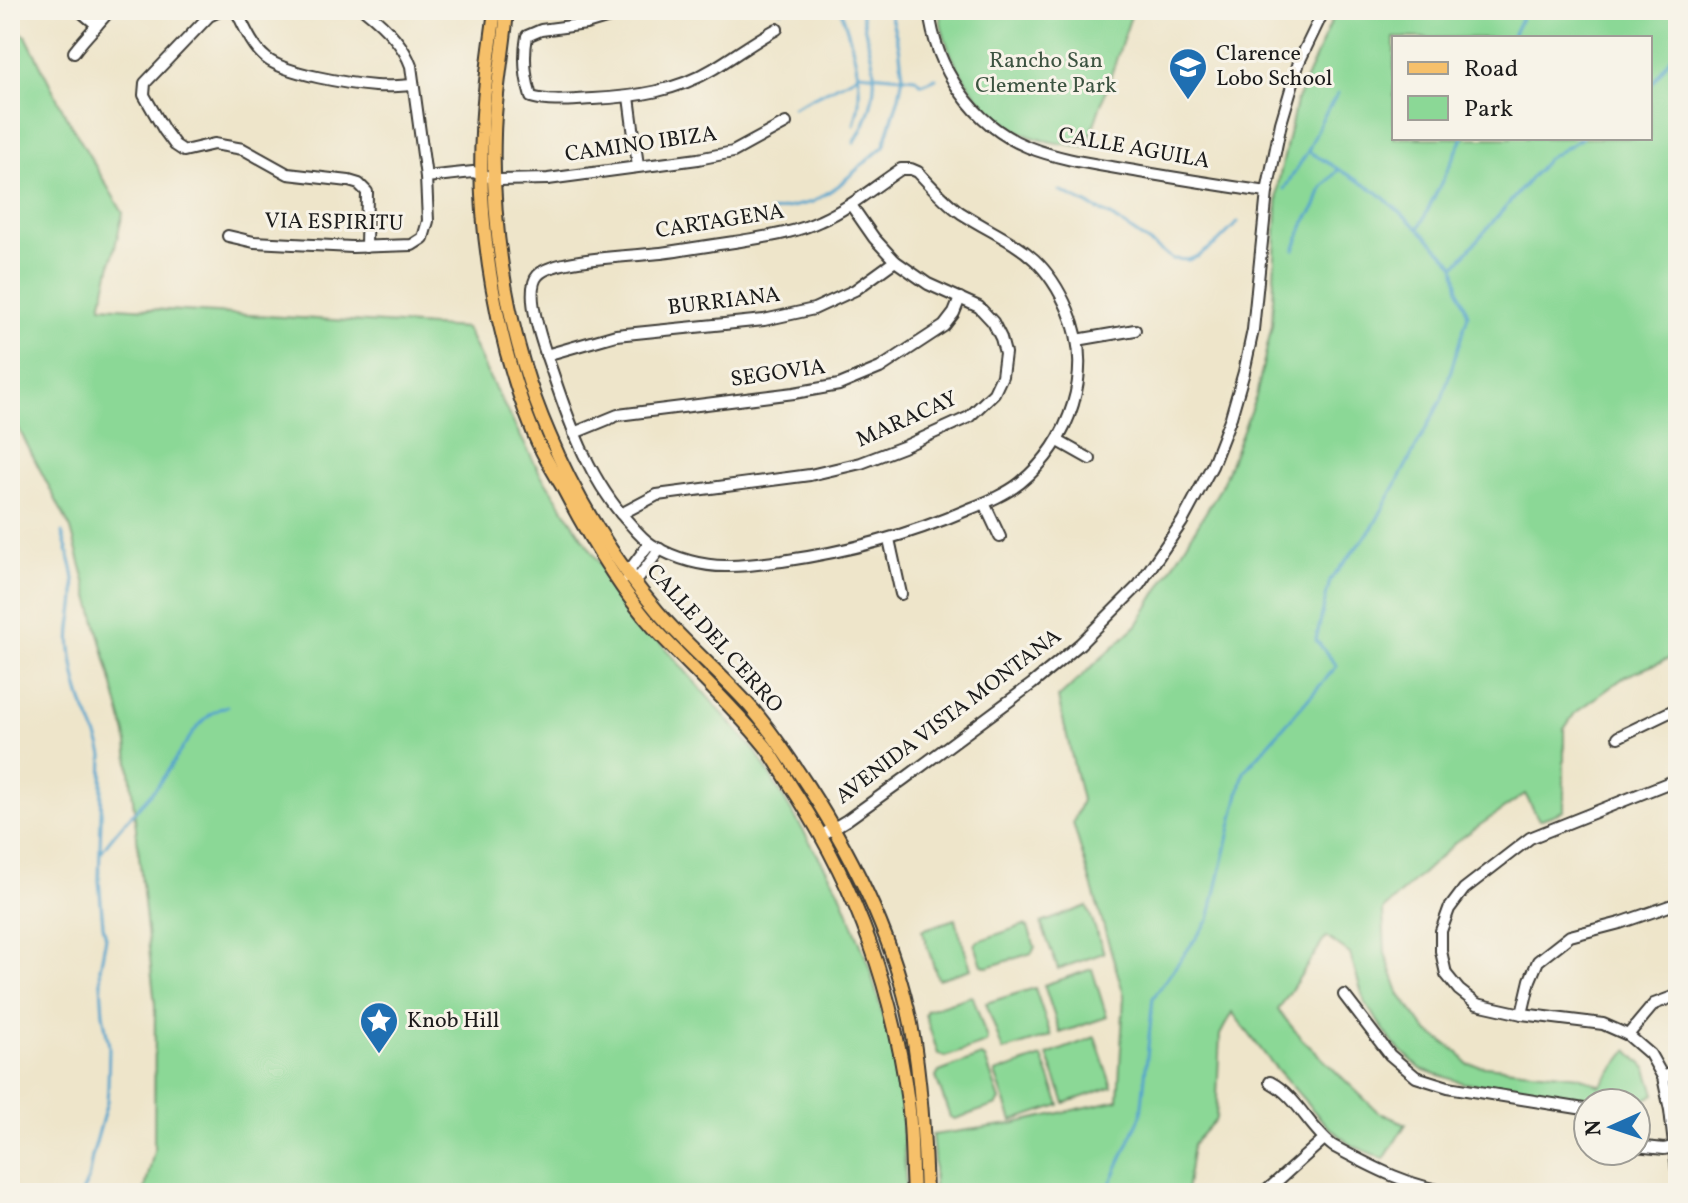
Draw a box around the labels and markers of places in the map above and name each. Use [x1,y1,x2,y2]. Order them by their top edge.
place label: Clarence Lobo School [1216,39,1332,95]
school or university icon: Clarence Lobo School [1167,46,1209,101]
place icon: Knob Hill [358,1000,400,1055]
place label: Knob Hill [407,1006,499,1037]

